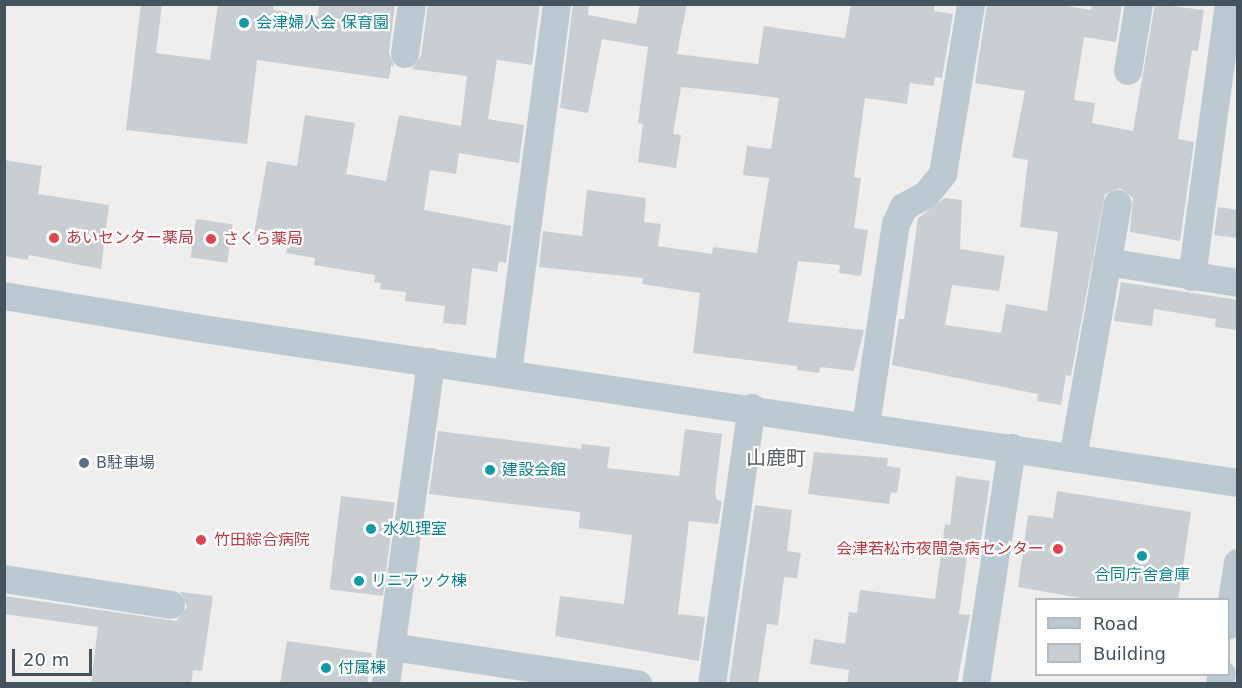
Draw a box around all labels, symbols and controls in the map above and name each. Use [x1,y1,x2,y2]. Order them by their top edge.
place label: 会津婦人会 保育園 [256,13,389,33]
marker: 会津婦人会 保育園 [237,16,251,30]
place label: あいセンター薬局 [66,228,194,248]
place label: さくら薬局 [223,229,303,249]
marker: あいセンター薬局 [47,231,61,245]
marker: さくら薬局 [204,232,218,246]
district label: 山鹿町 [746,446,806,470]
place label: B駐車場 [96,453,155,473]
marker: B駐車場 [77,456,91,470]
place label: 建設会館 [502,460,566,480]
marker: 建設会館 [483,463,497,477]
place label: 水処理室 [383,519,447,539]
marker: 水処理室 [364,522,378,536]
place label: 竹田綜合病院 [214,530,310,550]
marker: 竹田綜合病院 [192,531,210,549]
place label: 会津若松市夜間急病センター [836,539,1044,559]
marker: 会津若松市夜間急病センター [1049,540,1067,558]
marker: 合同庁舎倉庫 [1135,549,1149,563]
place label: 合同庁舎倉庫 [1094,565,1190,585]
place label: リニアック棟 [371,571,467,591]
marker: リニアック棟 [352,574,366,588]
legend [1035,598,1230,676]
text: Road [1093,613,1138,634]
scale bar [15,637,94,675]
text: Building [1093,643,1166,664]
text: 20 m [23,649,69,670]
place label: 付属棟 [338,658,386,678]
marker: 付属棟 [319,661,333,675]

